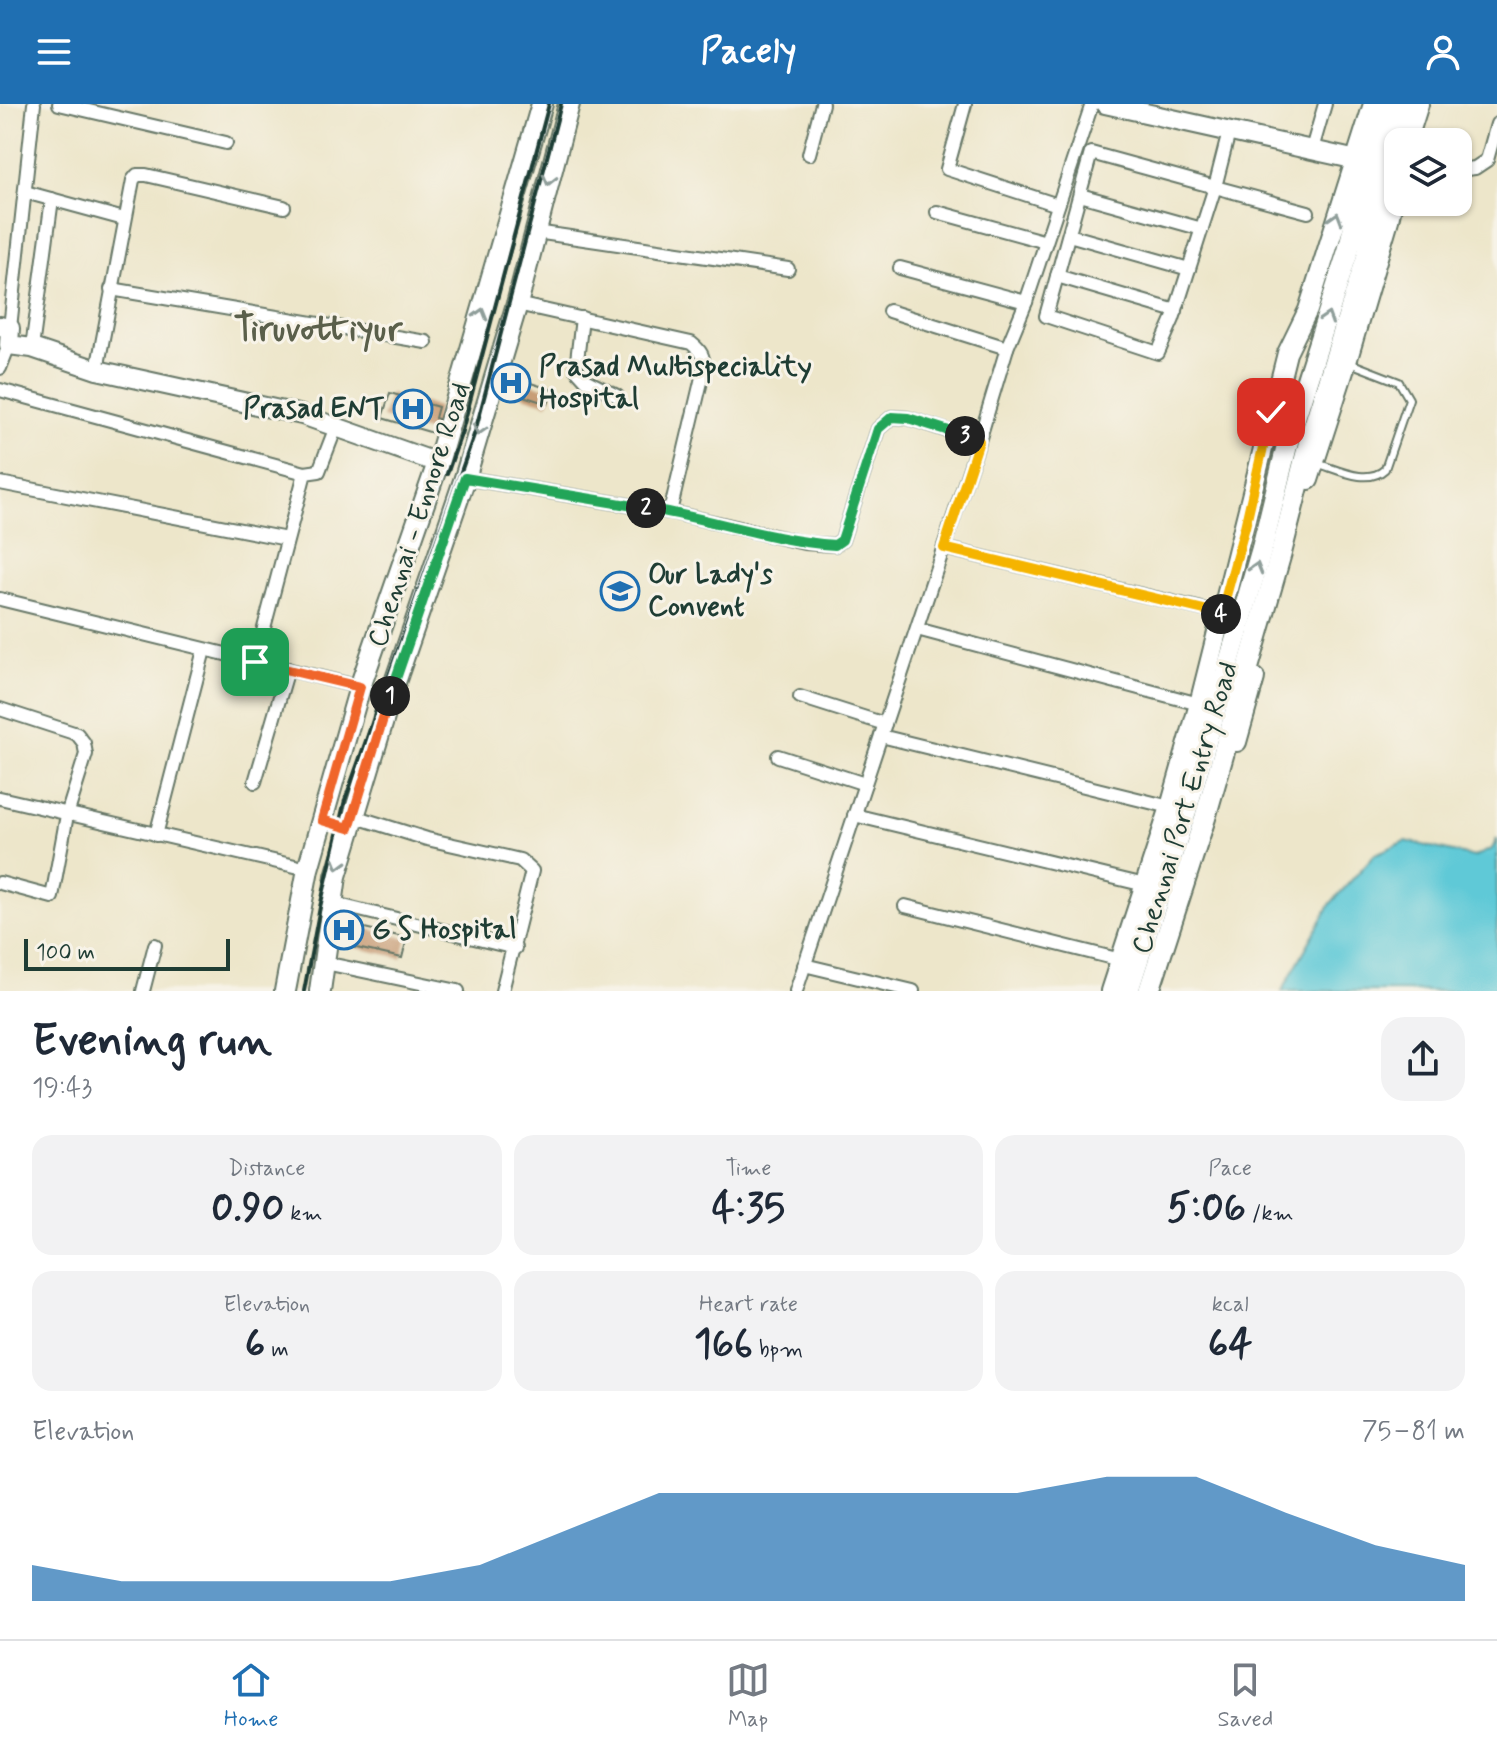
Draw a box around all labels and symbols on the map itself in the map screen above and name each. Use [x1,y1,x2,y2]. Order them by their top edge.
one-way arrow [542,172,559,186]
one-way arrow [1327,212,1343,226]
district label: Tiruvottiyur [234,307,403,354]
one-way arrow [472,307,488,321]
one-way arrow [1318,312,1334,325]
place label: Prasad Multispeciality Hospital [539,349,812,418]
hospital icon: Prasad Multispeciality Hospital [490,362,532,404]
street label: Chennai - Ennore Road [360,378,480,652]
pin [1237,378,1305,446]
hospital icon: Prasad ENT [392,388,434,430]
place label: Prasad ENT [243,391,385,428]
pin: 3 [945,416,985,456]
one-way arrow [472,423,488,436]
pin: 2 [626,488,666,528]
place label: Our Lady's Convent [648,557,773,626]
one-way arrow [1247,561,1263,575]
school or university icon: Our Lady's Convent [599,570,641,612]
pin: 4 [1201,594,1241,634]
pin [221,628,289,696]
street label: Chennai Port Entry Road [1124,657,1248,959]
pin: 1 [370,676,410,716]
one-way arrow [332,856,348,870]
hospital icon: G S Hospital [323,909,365,951]
place label: G S Hospital [372,912,516,949]
scale bar [24,935,230,971]

